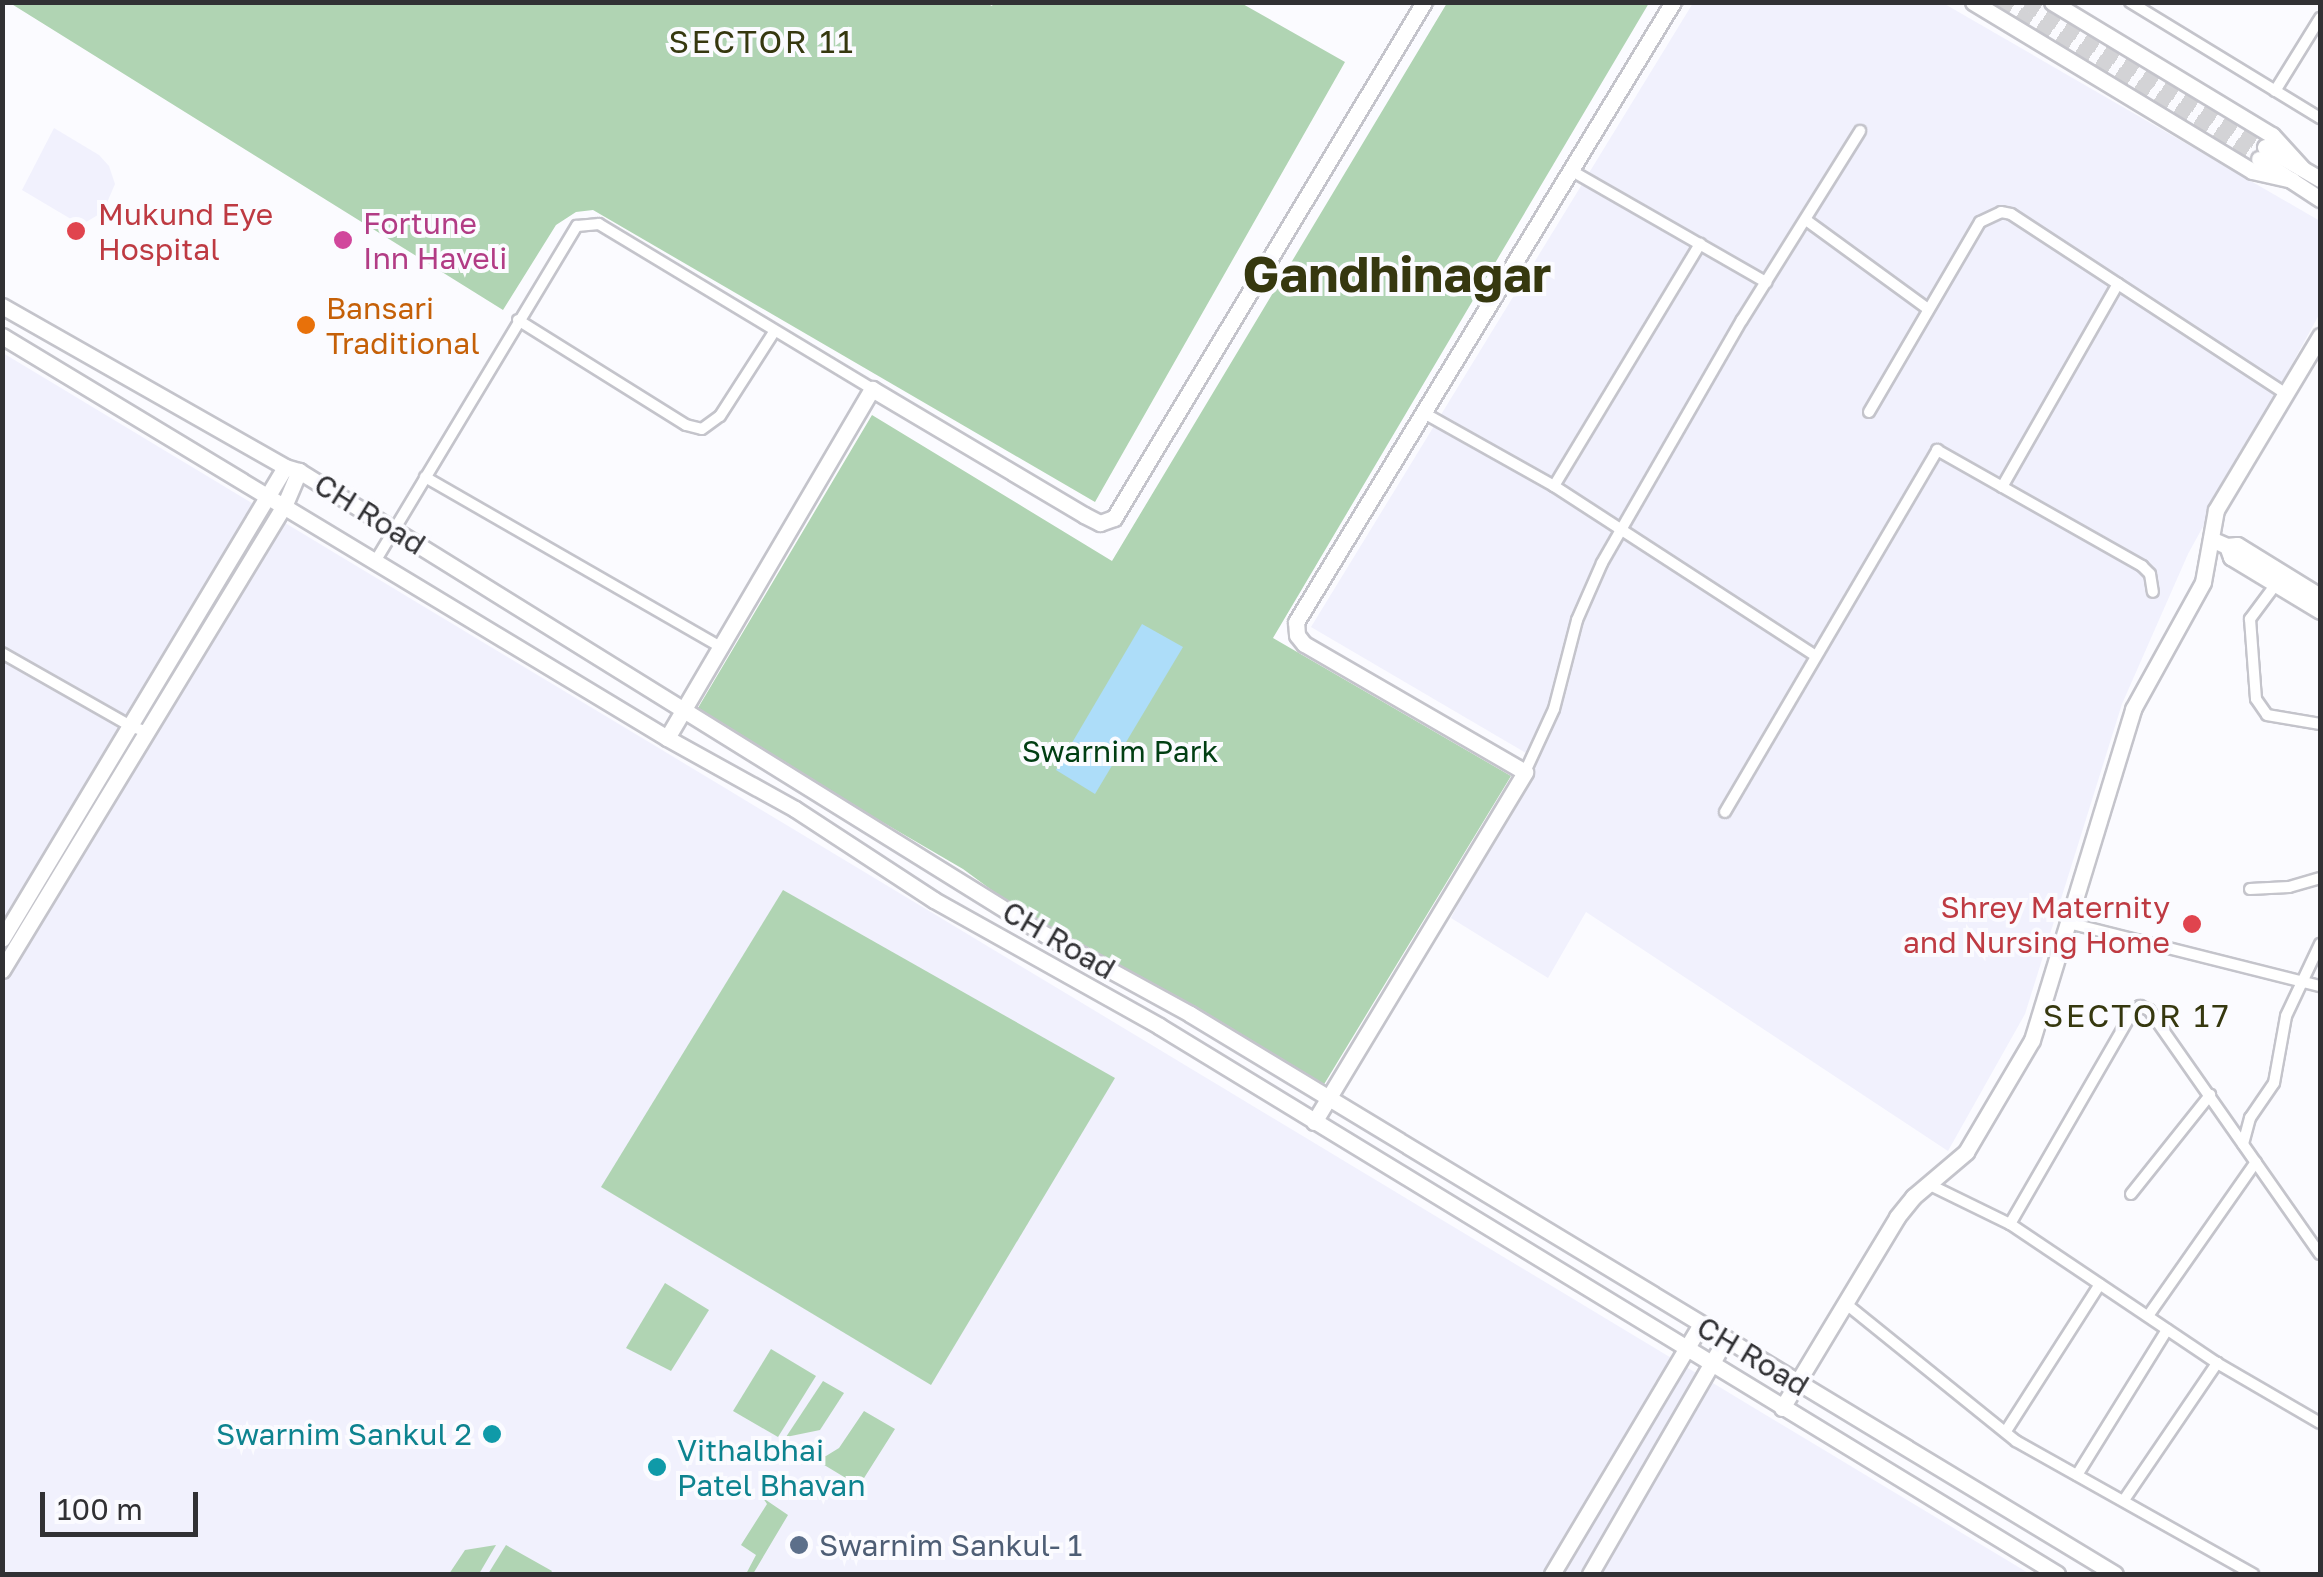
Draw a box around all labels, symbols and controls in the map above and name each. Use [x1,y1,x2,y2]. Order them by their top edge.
district label: SECTOR 11 [668,22,856,60]
place label: Mukund Eye Hospital [98,196,273,266]
place label: Fortune Inn Haveli [363,205,507,276]
marker: Mukund Eye Hospital [63,218,89,244]
marker: Fortune Inn Haveli [332,229,354,251]
district label: Gandhinagar [1242,244,1552,304]
place label: Bansari Traditional [326,290,480,360]
marker: Bansari Traditional [295,314,317,336]
street label: CH Road [308,466,432,562]
park label: Swarnim Park [1022,733,1218,769]
place label: Shrey Maternity and Nursing Home [1903,889,2170,960]
street label: CH Road [996,893,1122,987]
marker: Shrey Maternity and Nursing Home [2179,911,2205,937]
district label: SECTOR 17 [2043,996,2231,1034]
street label: CH Road [1690,1309,1816,1403]
place label: Swarnim Sankul 2 [216,1416,472,1452]
marker: Swarnim Sankul 2 [481,1423,503,1445]
place label: Vithalbhai Patel Bhavan [677,1432,866,1502]
marker: Vithalbhai Patel Bhavan [646,1456,668,1478]
scale bar [45,1472,202,1534]
text: 100 m [57,1491,143,1527]
place label: Swarnim Sankul- 1 [819,1527,1082,1563]
marker: Swarnim Sankul- 1 [788,1534,810,1556]

